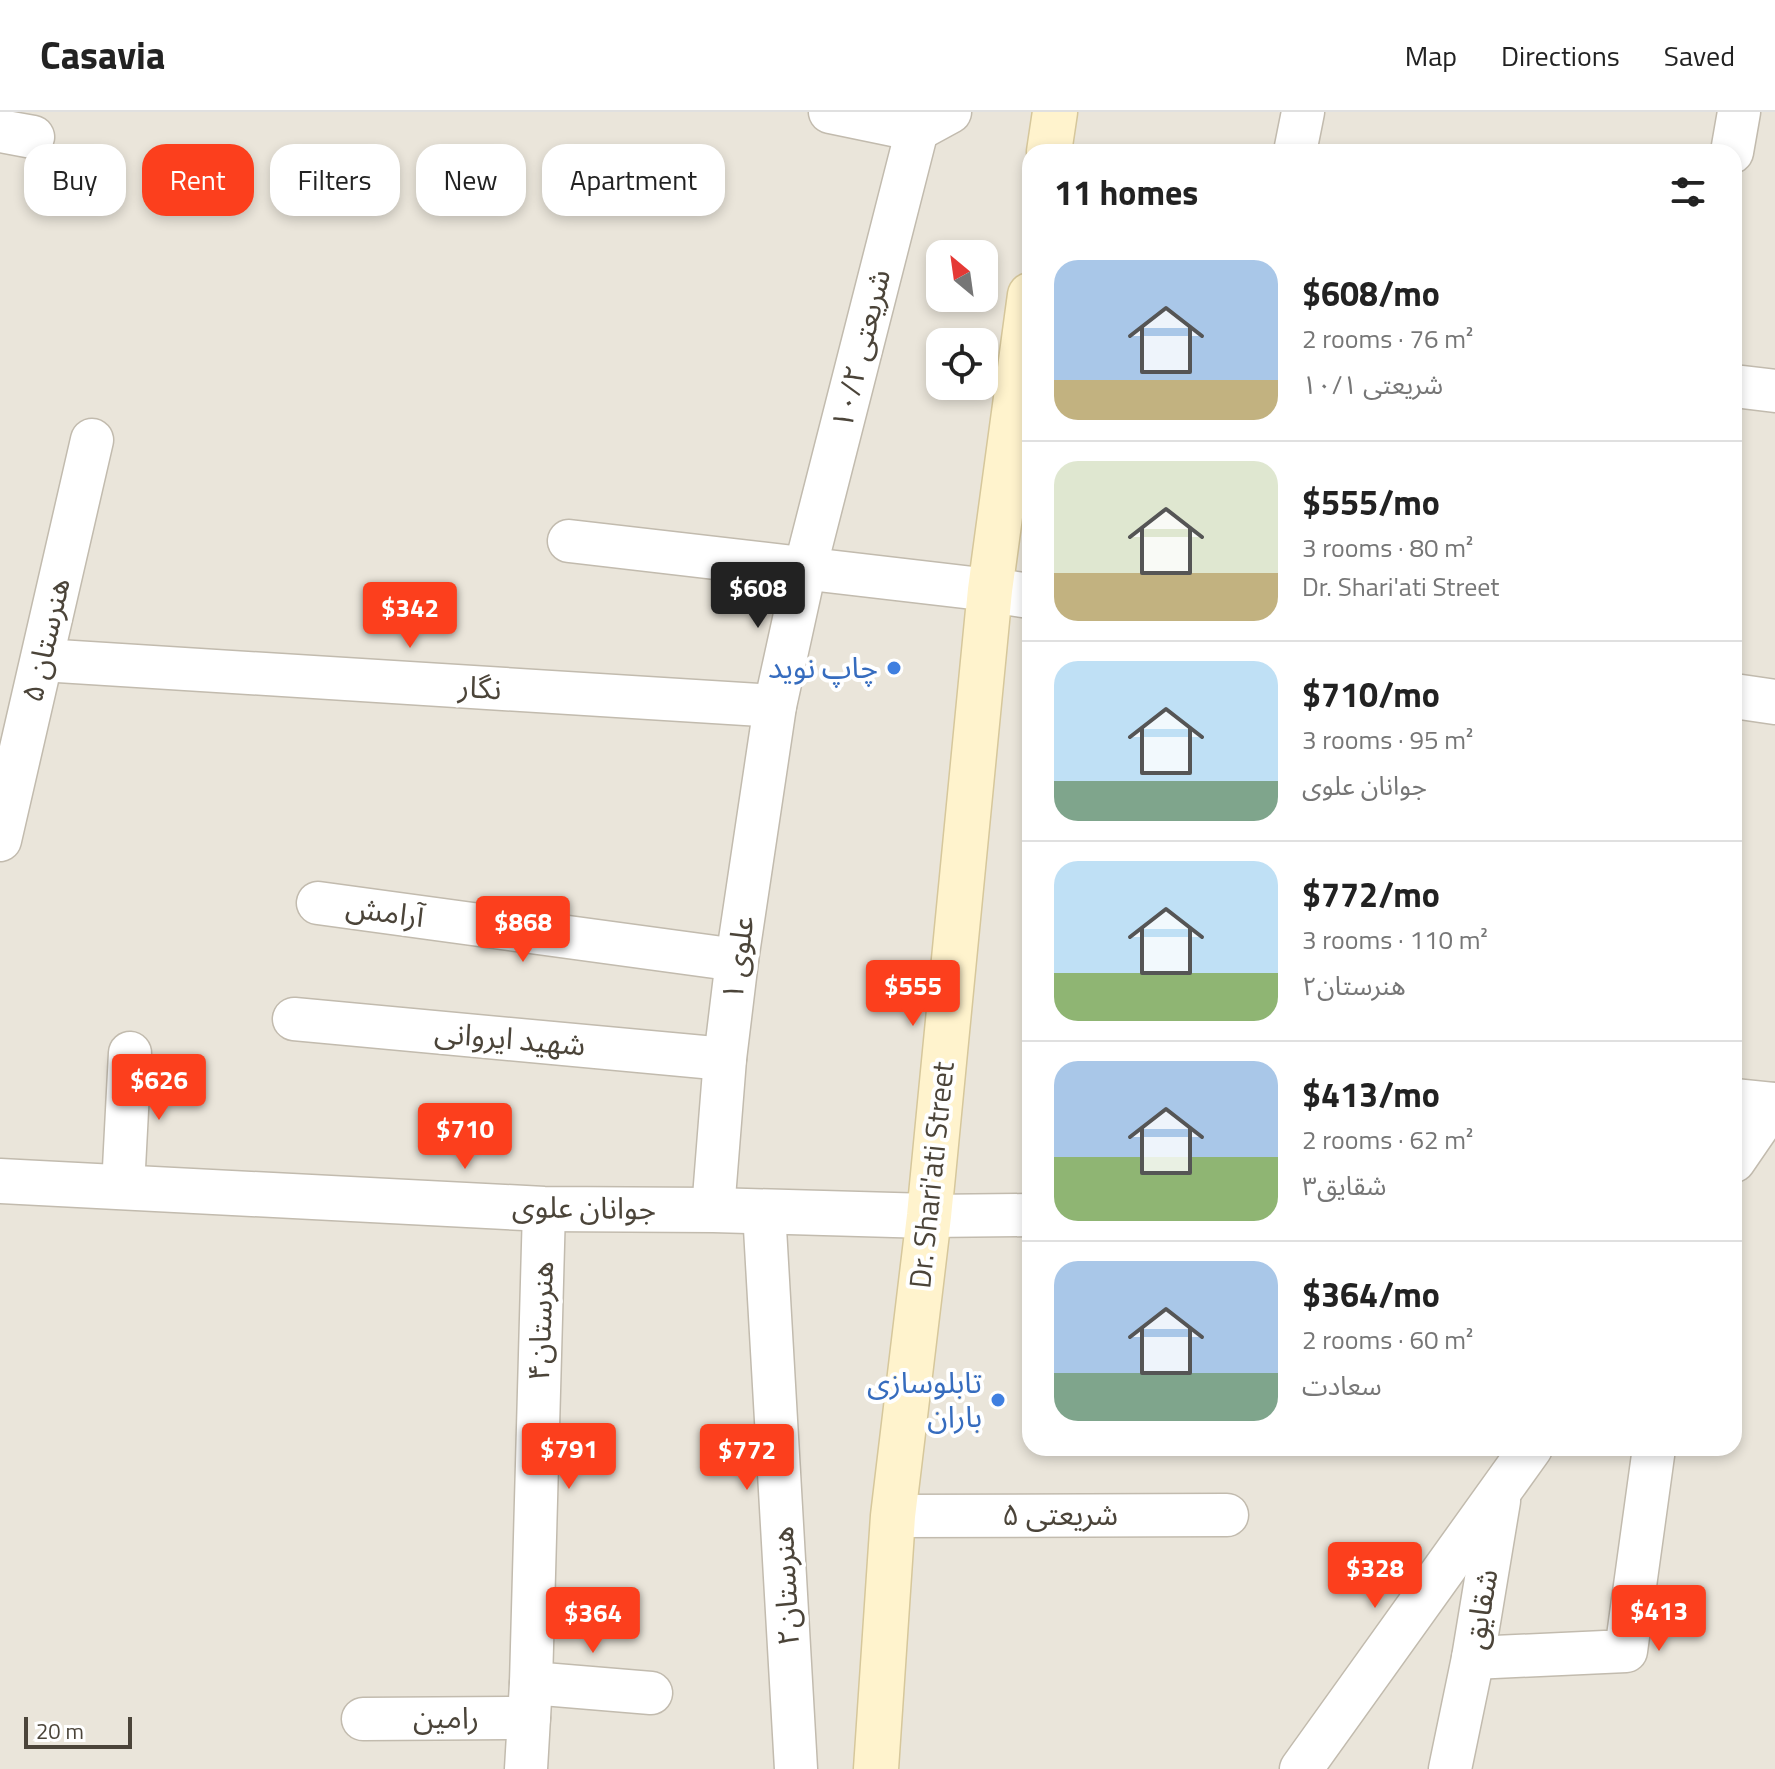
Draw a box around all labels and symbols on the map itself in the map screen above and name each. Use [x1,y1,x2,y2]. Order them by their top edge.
north arrow [926,240,998,312]
street label: شریعتی ۱۰/۲ [818,264,902,433]
pin: $608 [711,562,805,630]
street label: هنرستان ۵ [8,573,82,706]
pin: $342 [363,582,457,650]
place label: چاپ نوید [768,644,878,690]
marker: چاپ نوید [885,659,903,677]
street label: نگار [456,662,503,711]
street label: آرامش [343,883,428,939]
pin: $868 [476,896,570,964]
street label: علوی ۱ [708,913,766,1003]
pin: $555 [866,960,960,1028]
street label: شهید ایروانی [433,1009,587,1068]
pin: $626 [112,1054,206,1122]
street label: Dr. Shari'ati Street [896,1059,966,1291]
pin: $710 [418,1103,512,1171]
street label: جوانان علوی [512,1183,656,1231]
street label: هنرستان۴ [515,1260,565,1382]
place label: تابلوسازی باران [867,1359,982,1439]
marker: تابلوسازی باران [989,1391,1007,1409]
pin: $791 [522,1423,616,1491]
pin: $772 [700,1424,794,1492]
street label: شریعتی ۵ [1002,1491,1118,1537]
street label: هنرستان۲ [759,1525,811,1647]
pin: $328 [1328,1542,1422,1610]
street label: شقایق [1450,1565,1510,1652]
pin: $413 [1612,1585,1706,1653]
pin: $364 [546,1587,640,1655]
street label: رامین [413,1694,479,1740]
scale bar [24,1713,132,1749]

